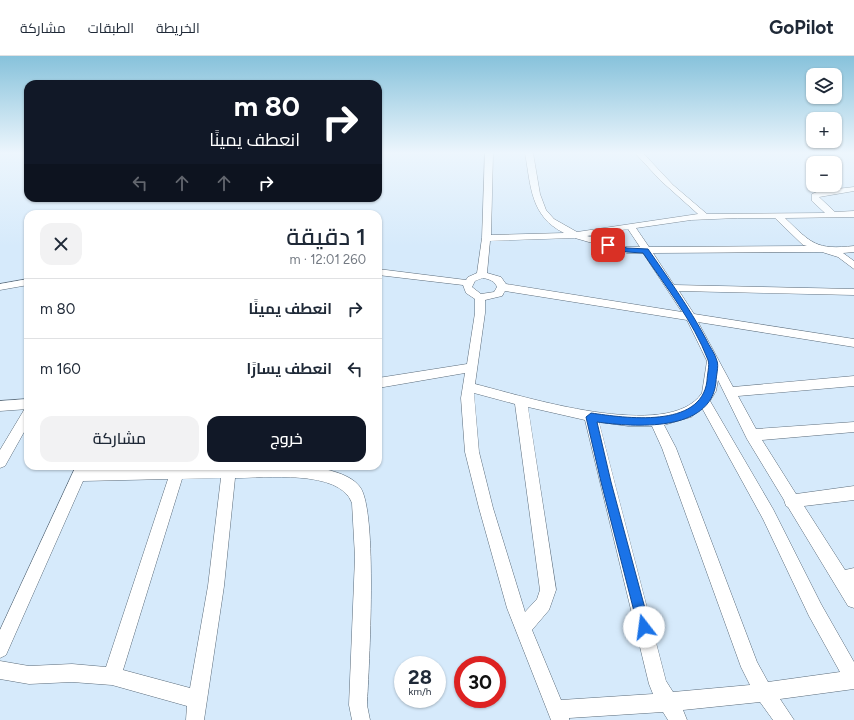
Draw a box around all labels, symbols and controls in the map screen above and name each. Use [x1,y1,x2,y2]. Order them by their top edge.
text: GoPilot [769,16,834,39]
text: مشاركة [20,20,66,37]
text: الطبقات [88,20,134,37]
text: الخريطة [156,20,200,37]
map controls [806,68,842,192]
button: layers [806,68,842,104]
text: 80 m [234,89,300,123]
icon: right [314,96,366,148]
button: + [806,112,842,148]
text: انعطف يمينًا [209,129,300,151]
button: − [806,156,842,192]
icon: left [129,172,151,194]
icon: ahead [171,172,193,194]
icon: ahead [213,172,235,194]
icon: right [255,172,277,194]
text: 1 دقيقة [286,222,366,251]
button: close [40,223,82,265]
pin [591,228,625,262]
icon: arrive [597,234,619,256]
text: 260 m · 12:01 [289,252,366,267]
icon: right [344,298,366,320]
text: 80 m [40,300,75,318]
text: انعطف يمينًا [248,300,332,318]
icon: left [344,358,366,380]
text: 160 m [40,360,81,378]
text: انعطف يسارًا [247,360,332,378]
button: مشاركة [40,416,199,462]
button: خروج [207,416,366,462]
position arrow [623,606,665,648]
speed limit sign: 30 [454,656,506,708]
text: 28 [408,665,432,689]
text: km/h [409,685,431,698]

